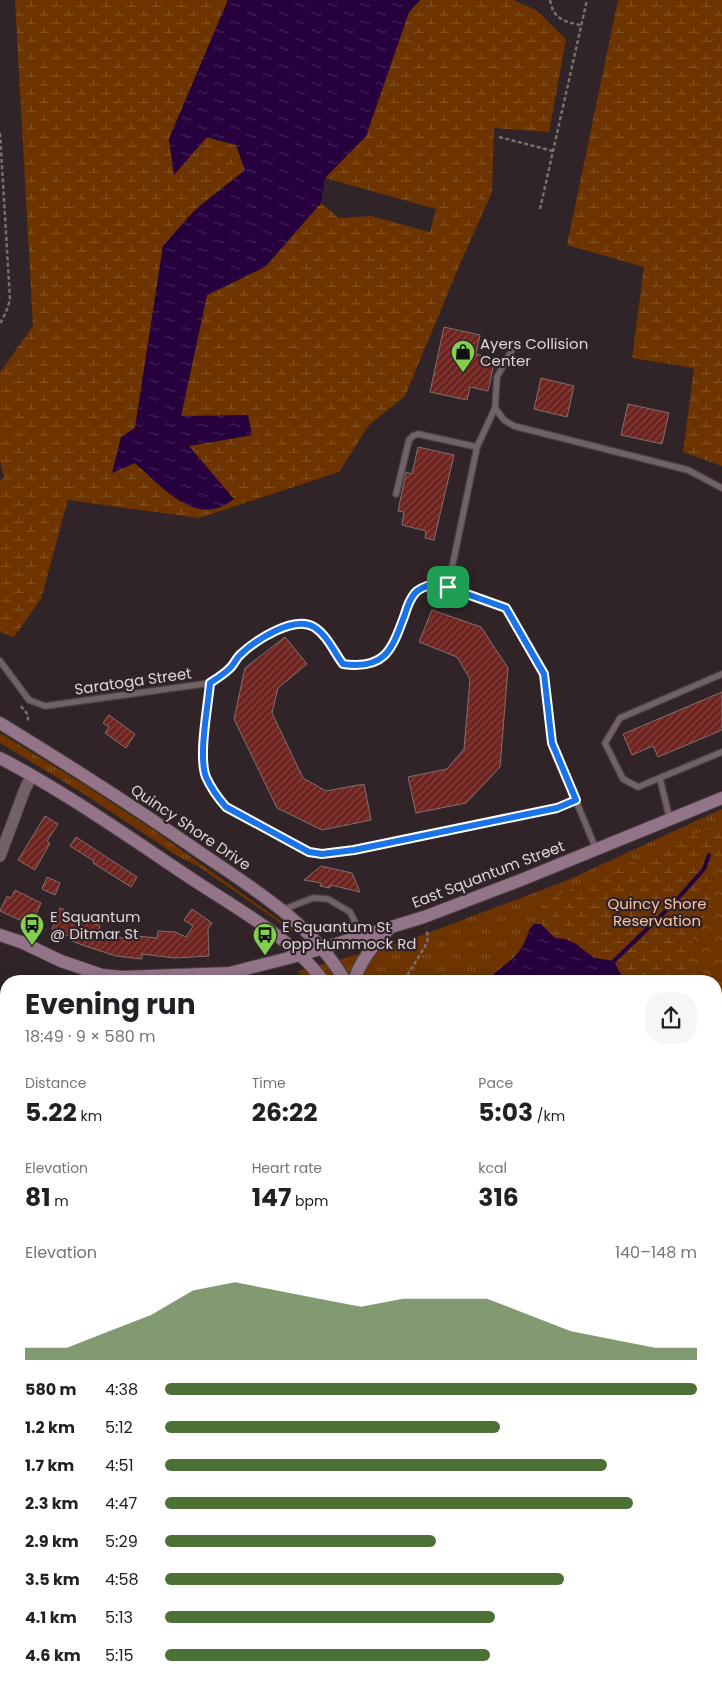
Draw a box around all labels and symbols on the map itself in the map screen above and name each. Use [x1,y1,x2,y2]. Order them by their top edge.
place label: Ayers Collision Center [480,333,588,371]
shop icon: Ayers Collision Center [450,339,476,373]
pin [427,566,469,608]
street label: Saratoga Street [73,662,193,700]
street label: Quincy Shore Drive [127,779,255,875]
street label: East Squantum Street [409,835,567,913]
park label: Quincy Shore Reservation [607,893,707,931]
place label: E Squantum @ Ditmar St [50,906,141,944]
bus stop icon: E Squantum @ Ditmar St [19,912,45,946]
place label: E Squantum St opp Hummock Rd [282,916,416,954]
bus stop icon: E Squantum St opp Hummock Rd [252,922,278,956]

